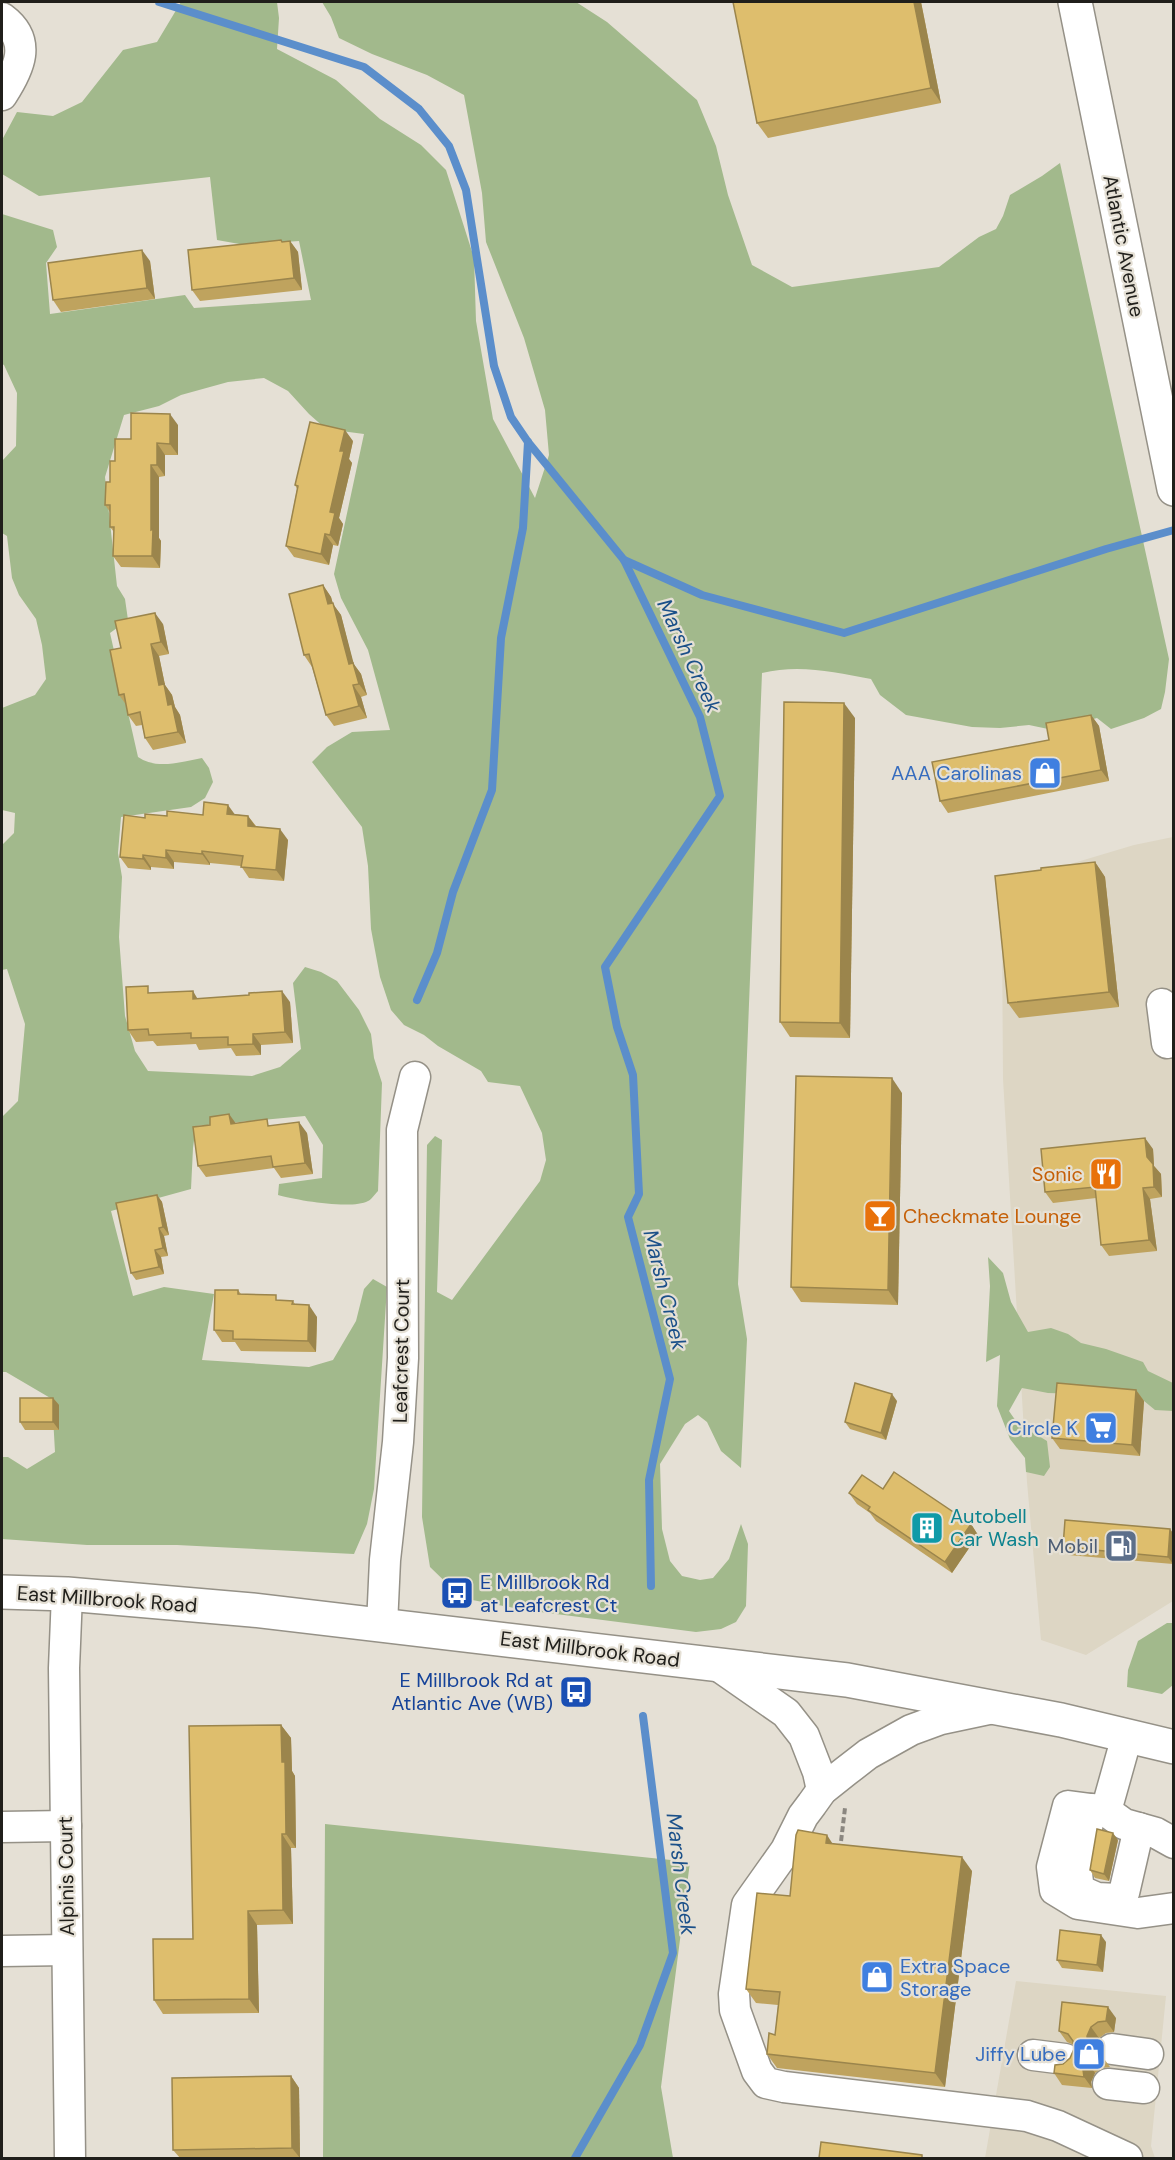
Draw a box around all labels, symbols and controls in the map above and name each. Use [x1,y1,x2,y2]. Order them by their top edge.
street label: Atlantic Avenue [1097,173,1151,319]
water label: Marsh Creek [650,594,728,718]
shop icon: AAA Carolinas [1027,755,1063,791]
place label: AAA Carolinas [891,760,1022,786]
restaurant icon: Sonic [1088,1156,1124,1192]
place label: Sonic [1032,1161,1083,1187]
bar icon: Checkmate Lounge [862,1198,898,1234]
place label: Checkmate Lounge [903,1203,1081,1229]
water label: Marsh Creek [637,1227,694,1353]
street label: Leafcrest Court [387,1279,415,1423]
supermarket icon: Circle K [1083,1410,1119,1446]
place label: Circle K [1008,1415,1078,1441]
place label: Autobell Car Wash [950,1503,1039,1552]
building icon: Autobell Car Wash [909,1510,945,1546]
fuel station icon: Mobil [1103,1528,1139,1564]
place label: Mobil [1048,1533,1098,1559]
place label: E Millbrook Rd at Leafcrest Ct [480,1569,617,1618]
bus stop icon: E Millbrook Rd at Leafcrest Ct [439,1575,475,1611]
street label: East Millbrook Road [16,1580,198,1618]
street label: East Millbrook Road [499,1625,681,1673]
place label: E Millbrook Rd at Atlantic Ave (WB) [391,1667,553,1716]
bus stop icon: E Millbrook Rd at Atlantic Ave (WB) [558,1674,594,1710]
water label: Marsh Creek [660,1811,702,1937]
street label: Alpinis Court [52,1816,80,1936]
place label: Extra Space Storage [900,1953,1010,2002]
shop icon: Extra Space Storage [859,1959,895,1995]
shop icon: Jiffy Lube [1071,2036,1107,2072]
place label: Jiffy Lube [975,2041,1066,2067]

